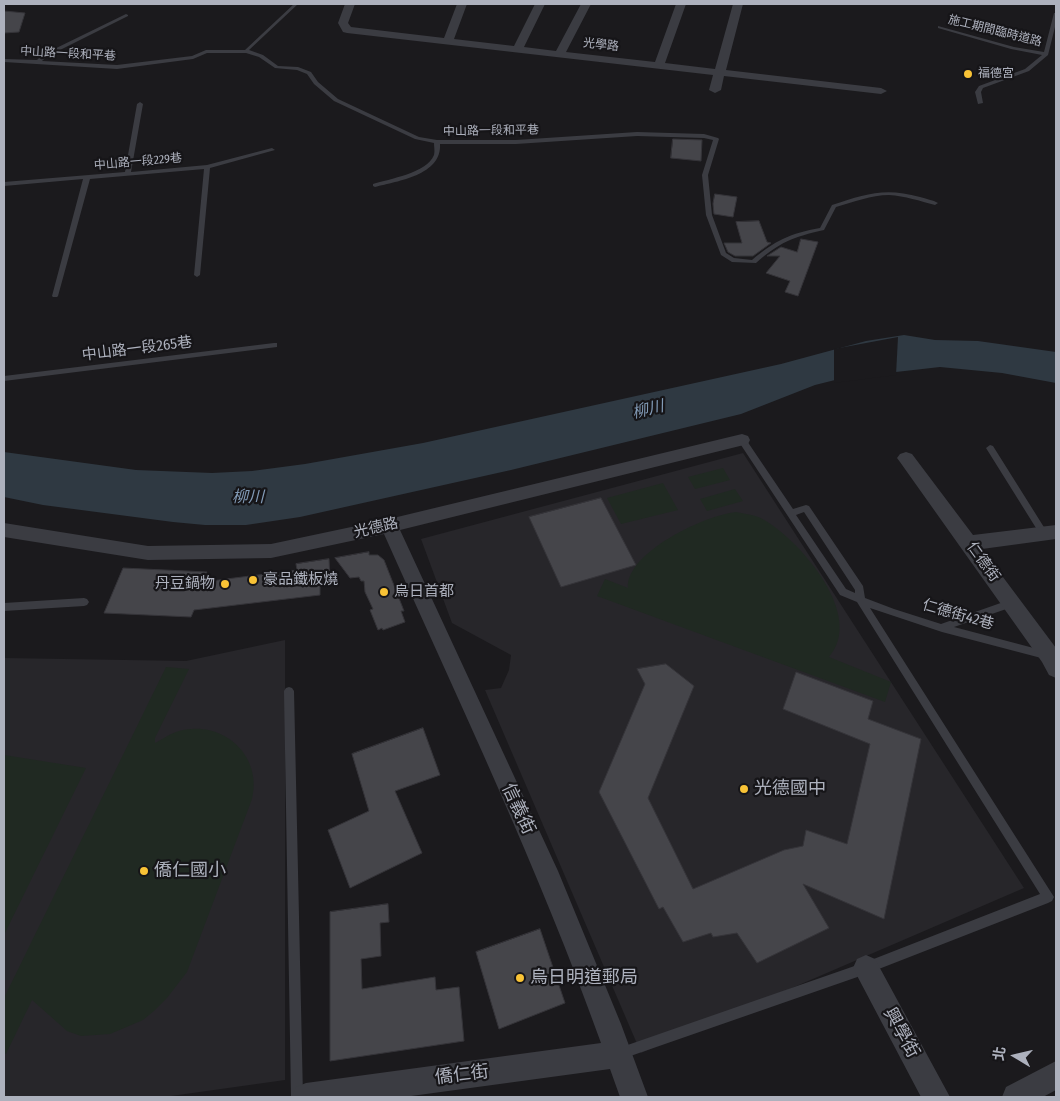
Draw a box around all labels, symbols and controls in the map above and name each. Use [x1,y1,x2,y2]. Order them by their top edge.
street label: 施工期間臨時道路 [947,12,1043,50]
street label: 光學路 [582,36,620,54]
street label: 中山路一段和平巷 [20,44,116,64]
place label: 福德宮 [978,67,1014,81]
marker: 福德宮 [962,68,974,80]
street label: 中山路一段和平巷 [443,123,539,139]
street label: 中山路一段229巷 [93,151,183,173]
street label: 中山路一段265巷 [81,333,193,365]
water label: 柳川 [630,397,666,423]
water label: 柳川 [232,488,264,508]
street label: 光德路 [352,514,400,542]
street label: 仁德街 [962,539,1004,585]
place label: 豪品鐵板燒 [263,571,338,589]
marker: 豪品鐵板燒 [247,574,259,586]
place label: 丹豆鍋物 [155,575,215,593]
marker: 丹豆鍋物 [219,578,231,590]
place label: 烏日首都 [394,583,454,601]
marker: 烏日首都 [378,586,390,598]
street label: 仁德街42巷 [920,596,996,634]
place label: 光德國中 [754,778,826,800]
street label: 信義街 [497,780,539,838]
marker: 光德國中 [738,783,750,795]
place label: 僑仁國小 [154,860,226,882]
marker: 僑仁國小 [138,865,150,877]
place label: 烏日明道郵局 [530,967,638,989]
marker: 烏日明道郵局 [514,972,526,984]
street label: 興學街 [878,1004,924,1062]
north arrow [990,1031,1040,1081]
text: 北 [990,1045,1009,1062]
street label: 僑仁街 [434,1061,490,1089]

